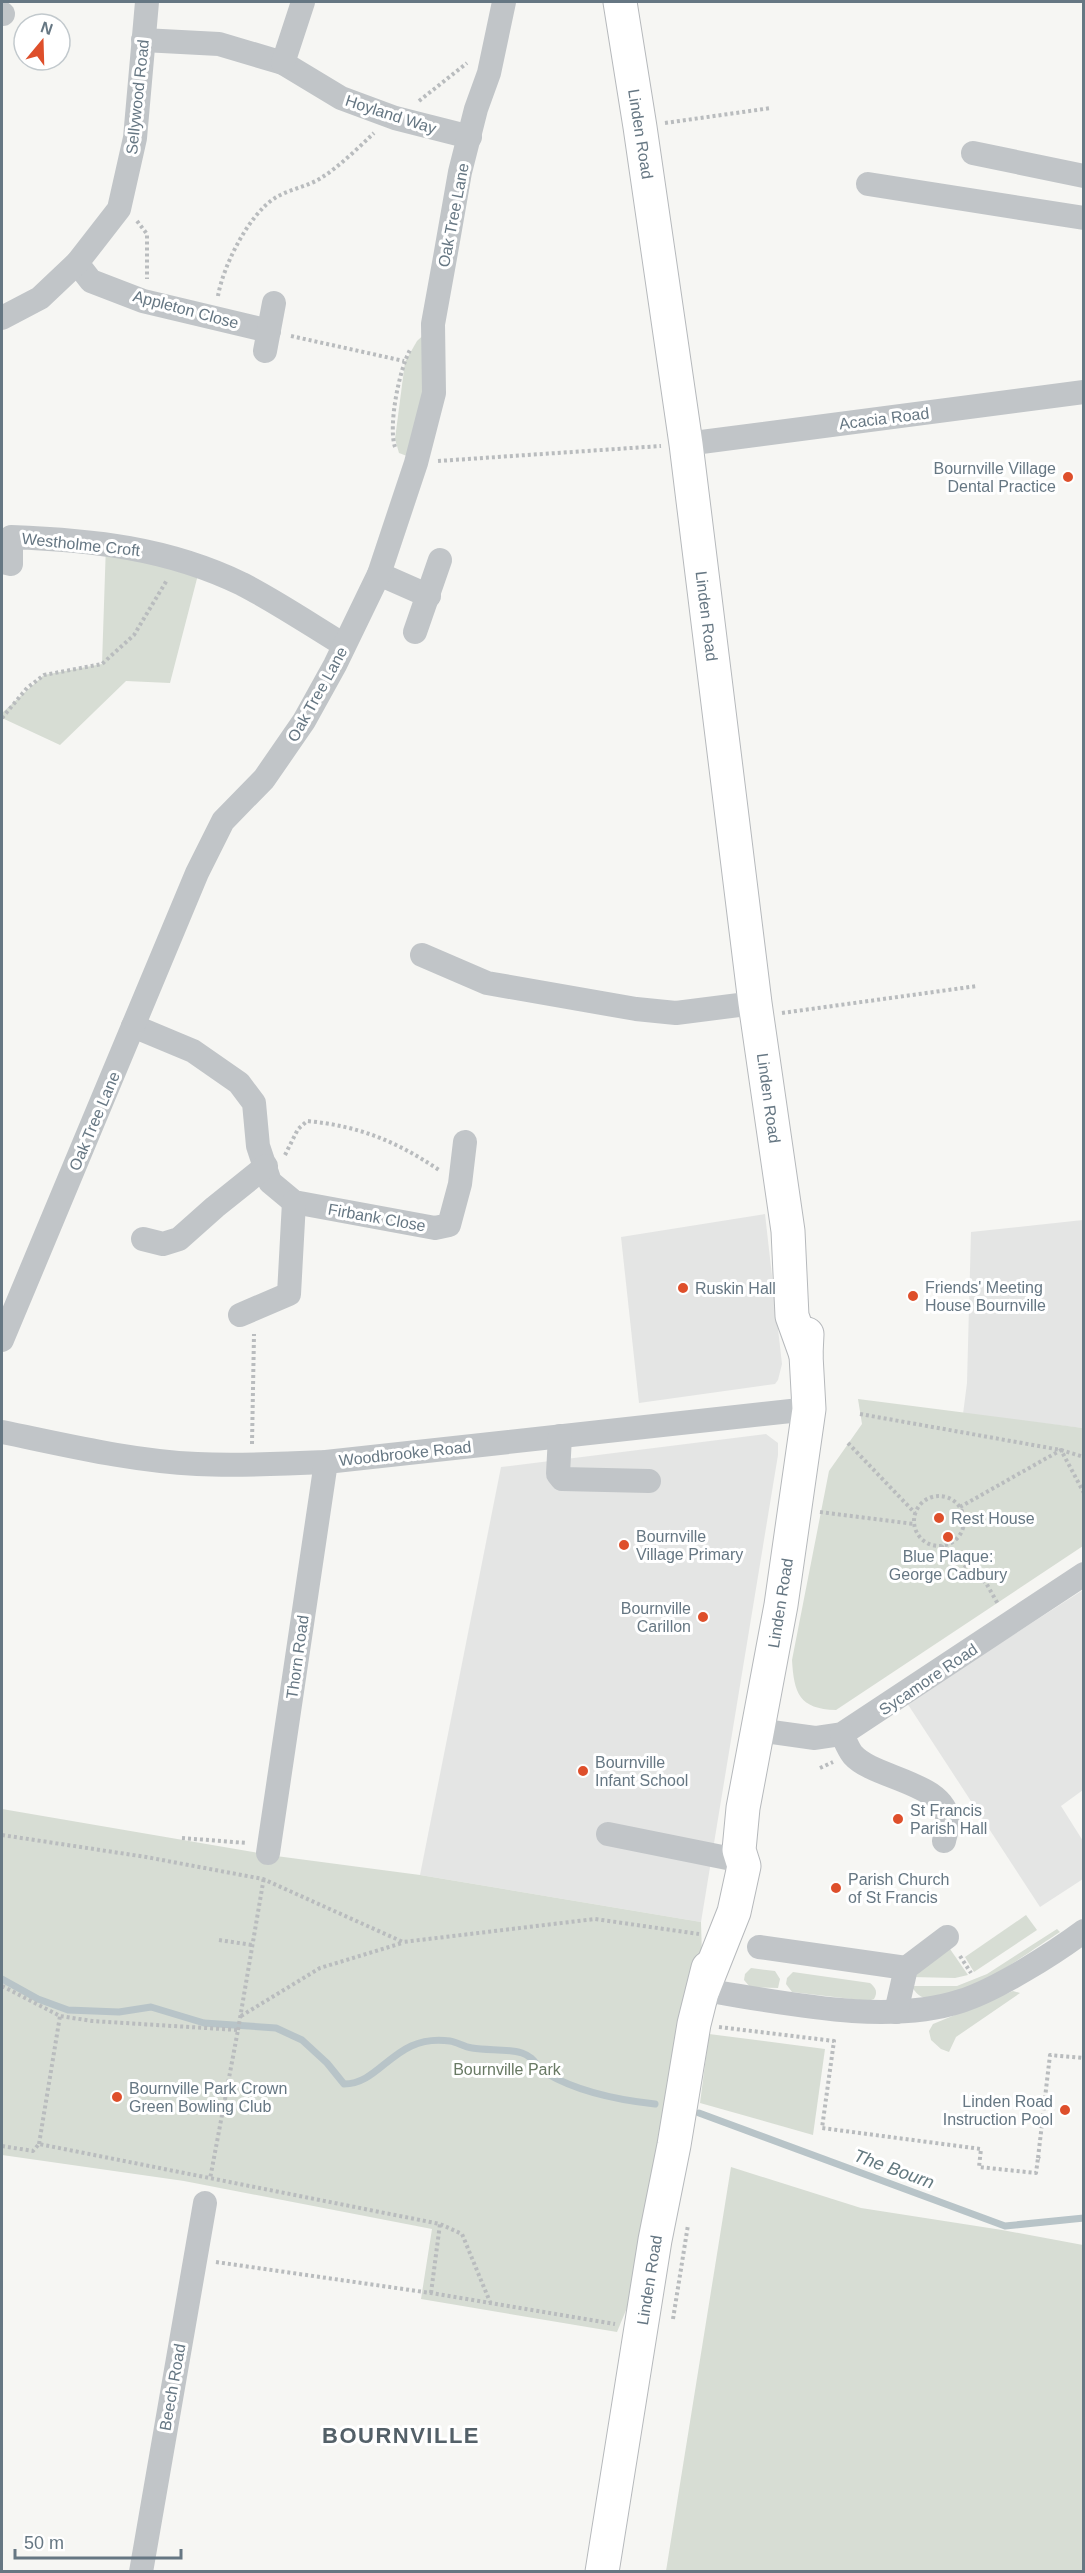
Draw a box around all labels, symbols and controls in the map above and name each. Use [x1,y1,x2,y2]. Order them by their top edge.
north arrow [12,12,72,72]
text: N [38,18,55,38]
street label: Sellywood Road [123,39,152,155]
street label: Linden Road [625,88,656,180]
street label: Hoyland Way [343,92,438,137]
street label: Oak Tree Lane [435,161,472,269]
street label: Appleton Close [131,287,241,332]
street label: Acacia Road [838,405,930,432]
place label: Bournville Village Dental Practice [934,460,1056,495]
marker: Bournville Village Dental Practice [1061,470,1075,484]
street label: Westholme Croft [21,530,141,559]
street label: Linden Road [693,570,720,662]
street label: Oak Tree Lane [284,644,351,745]
street label: Linden Road [754,1052,783,1144]
street label: Oak Tree Lane [66,1069,123,1173]
street label: Firbank Close [327,1201,427,1234]
place label: Friends' Meeting House Bournville [925,1279,1046,1314]
place label: Ruskin Hall [695,1280,776,1297]
marker: Ruskin Hall [676,1281,690,1295]
marker: Friends' Meeting House Bournville [906,1289,920,1303]
street label: Woodbrooke Road [338,1438,472,1469]
place label: Rest House [951,1510,1035,1527]
marker: Rest House [932,1511,946,1525]
place label: Bournville Village Primary [636,1528,743,1563]
marker: Blue Plaque: George Cadbury [941,1530,955,1544]
marker: Bournville Village Primary [617,1538,631,1552]
place label: Blue Plaque: George Cadbury [889,1548,1007,1583]
street label: Linden Road [765,1557,796,1649]
place label: Bournville Carillon [621,1600,691,1635]
marker: Bournville Carillon [696,1610,710,1624]
street label: Thorn Road [283,1614,312,1700]
street label: Sycamore Road [876,1640,981,1719]
place label: Bournville Infant School [595,1754,688,1789]
marker: Bournville Infant School [576,1764,590,1778]
place label: St Francis Parish Hall [910,1802,987,1837]
marker: St Francis Parish Hall [891,1812,905,1826]
place label: Parish Church of St Francis [848,1871,949,1906]
marker: Parish Church of St Francis [829,1881,843,1895]
park label: Bournville Park [453,2061,562,2078]
place label: Bournville Park Crown Green Bowling Club [129,2080,287,2115]
marker: Bournville Park Crown Green Bowling Club [110,2090,124,2104]
place label: Linden Road Instruction Pool [943,2093,1053,2128]
marker: Linden Road Instruction Pool [1058,2103,1072,2117]
water label: The Bourn [851,2145,937,2193]
street label: Linden Road [634,2234,665,2326]
street label: Beech Road [156,2342,189,2432]
district label: BOURNVILLE [322,2423,480,2448]
scale bar [15,2522,182,2560]
text: 50 m [24,2533,64,2553]

